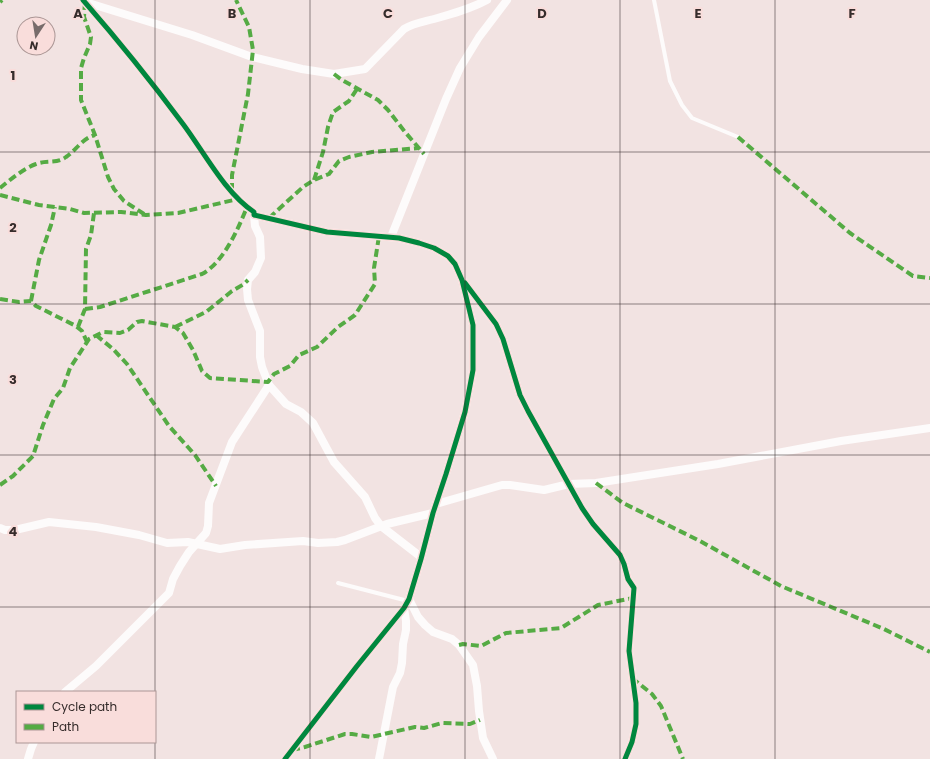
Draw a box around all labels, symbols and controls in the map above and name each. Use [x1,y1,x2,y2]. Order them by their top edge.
text: A [73,4,83,23]
text: B [228,4,237,23]
text: C [383,4,393,23]
text: D [537,4,547,23]
text: E [694,4,702,23]
text: F [848,4,856,23]
north arrow [16,16,56,56]
text: N [28,37,40,54]
text: 1 [11,66,15,85]
text: 2 [9,218,17,237]
text: 3 [9,370,17,389]
text: 4 [9,522,18,541]
legend [16,691,156,743]
text: Cycle path [52,698,117,715]
text: Path [52,718,79,735]

